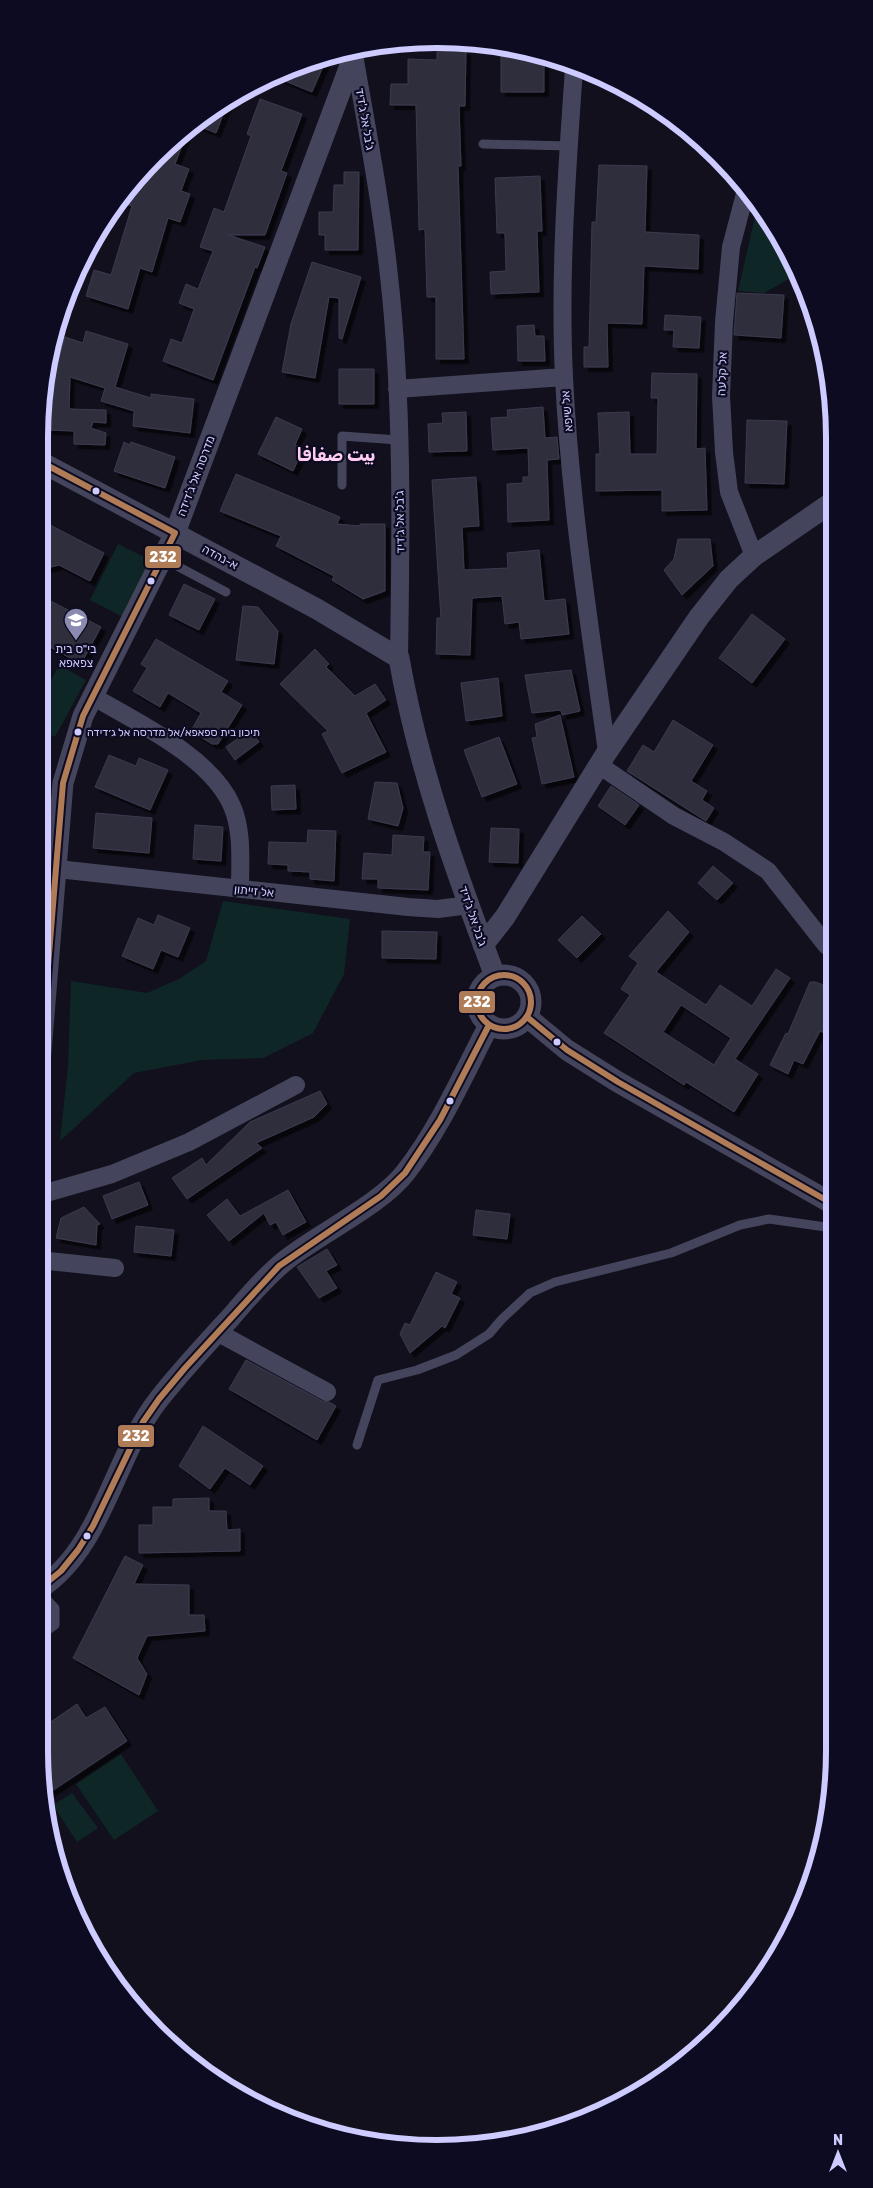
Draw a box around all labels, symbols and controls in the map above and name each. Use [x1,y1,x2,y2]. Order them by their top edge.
street label: ג'בל אל ג'דיד [353,87,377,151]
street label: אל קלעה [714,352,730,396]
street label: אל שיפא [558,390,576,432]
street label: מדרסה אל ג'דידה [174,434,218,518]
district label: بيت صفافا [297,444,375,466]
unlabelled marker [91,486,101,496]
street label: ג'בל אל ג'דיד [392,490,408,554]
street label: א-נהדה [200,542,240,572]
line badge: 232 [144,545,182,569]
text: 232 [149,549,177,566]
unlabelled marker [146,576,156,586]
school or university icon: בי"ס בית צפאפא [63,607,89,641]
place label: בי"ס בית צפאפא [55,642,97,670]
place label: תיכון בית ספאפא/אל מדרסה אל ג׳דידה [87,726,260,739]
marker: תיכון בית ספאפא/אל מדרסה אל ג׳דידה [73,727,83,737]
street label: אל זייתון [233,882,275,900]
street label: ג'בל אל ג'דיד [456,884,490,948]
line badge: 232 [458,990,496,1014]
text: 232 [463,994,491,1011]
unlabelled marker [552,1037,562,1047]
unlabelled marker [445,1096,455,1106]
line badge: 232 [117,1424,155,1448]
text: 232 [122,1428,150,1445]
unlabelled marker [82,1531,92,1541]
north arrow [813,2128,863,2178]
text: N [833,2132,843,2149]

